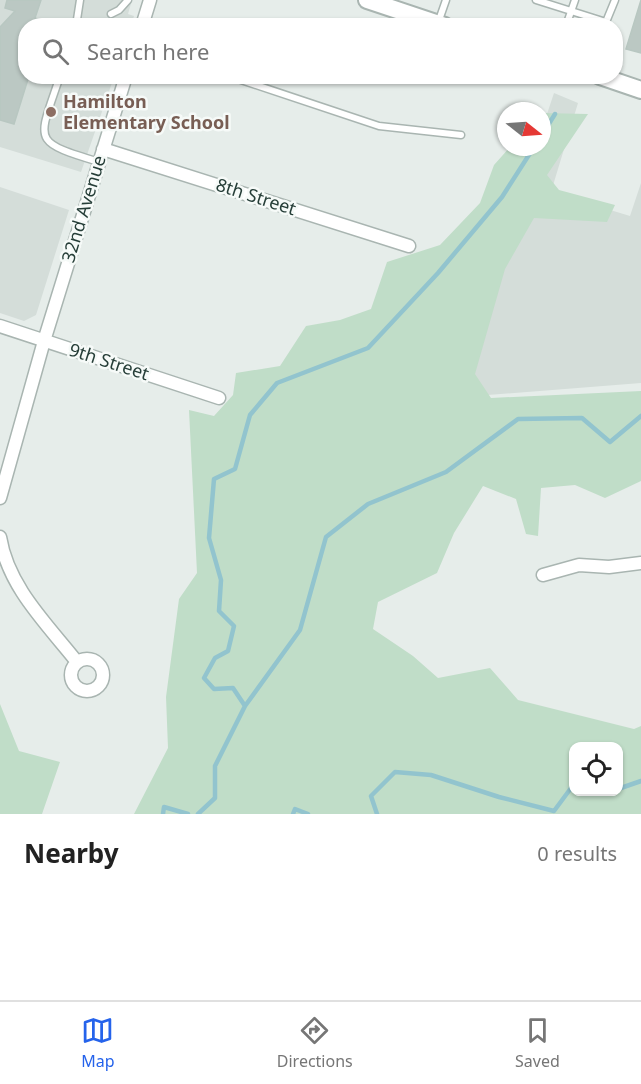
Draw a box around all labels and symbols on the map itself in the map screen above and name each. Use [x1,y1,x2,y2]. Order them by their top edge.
place label: Hamilton Elementary School [63,89,230,134]
north arrow [497,102,551,156]
marker: Hamilton Elementary School [44,105,58,119]
street label: 32nd Avenue [55,152,111,265]
street label: 8th Street [213,172,300,220]
street label: 9th Street [66,337,153,385]

